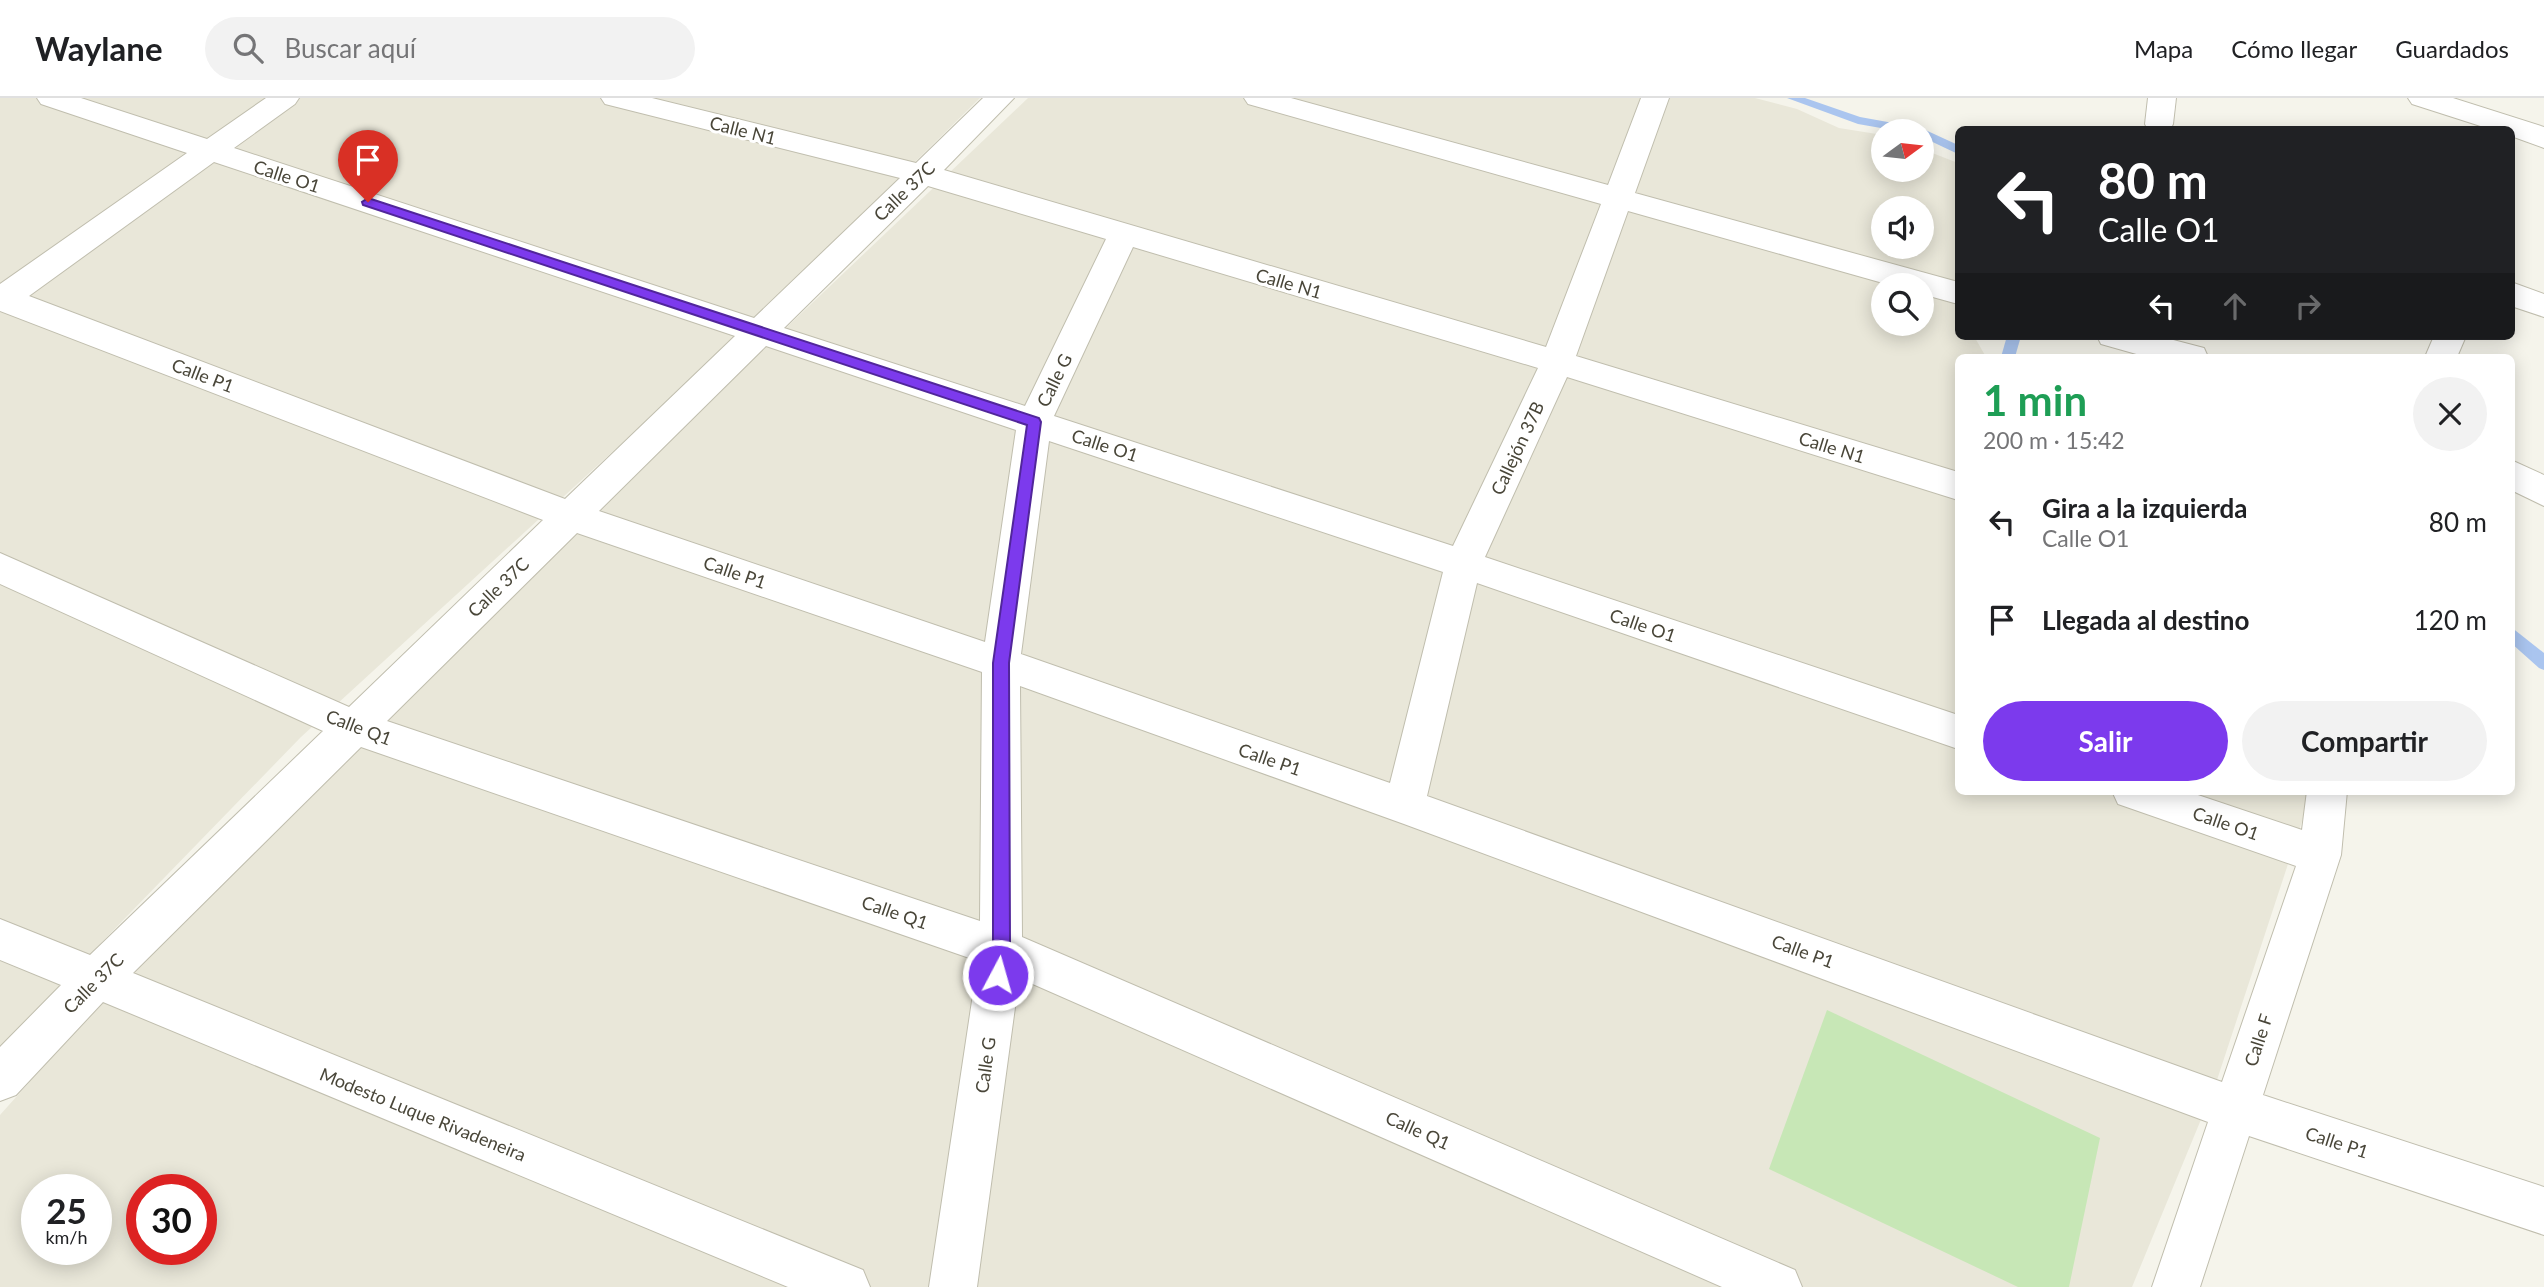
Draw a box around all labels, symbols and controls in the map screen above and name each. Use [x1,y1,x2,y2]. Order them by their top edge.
search box [205,17,695,80]
text: Waylane [35,28,163,68]
icon: search [229,29,267,67]
text: Buscar aquí [285,32,416,64]
text: Mapa [2134,34,2193,63]
text: Cómo llegar [2231,34,2357,63]
text: Guardados [2395,34,2509,63]
street label: Calle N1 [707,111,779,149]
north arrow [1871,119,1934,182]
map controls [1871,119,1934,336]
pin [338,130,398,202]
icon: arrive [349,141,387,179]
text: 80 m [2098,151,2208,209]
icon: left [1983,154,2074,245]
street label: Calle O1 [251,155,323,197]
street label: Calle 37C [869,157,939,225]
button: sound [1871,196,1934,259]
text: Calle O1 [2098,210,2220,249]
street label: Calle N1 [1253,263,1325,303]
button: search [1871,273,1934,336]
icon: left [2143,287,2181,325]
icon: ahead [2216,287,2254,325]
icon: right [2289,287,2327,325]
street label: Calle G [1032,350,1076,410]
street label: Calle P1 [169,353,237,397]
text: 1 min [1983,375,2087,425]
button: close [2413,377,2487,451]
street label: Callejón 37B [1486,398,1548,498]
street label: Calle O1 [1069,424,1141,466]
text: 200 m · 15:42 [1983,426,2125,454]
street label: Calle N1 [1796,427,1868,467]
text: Gira a la izquierda [2042,492,2248,524]
icon: left [1983,503,2021,541]
text: 80 m [2429,506,2487,538]
text: Calle O1 [2042,524,2129,552]
street label: Calle P1 [701,551,769,593]
street label: Calle 37C [463,553,533,621]
icon: arrive [1983,601,2021,639]
street label: Calle O1 [1607,603,1679,647]
text: Llegada al destino [2042,604,2249,636]
text: 120 m [2414,604,2487,636]
button: Salir [1983,701,2228,781]
button: Compartir [2242,701,2487,781]
street label: Calle Q1 [323,704,395,750]
street label: Calle P1 [1236,738,1304,780]
street label: Calle O1 [2190,801,2262,845]
street label: Calle Q1 [859,890,931,934]
street label: Calle P1 [1769,930,1837,972]
position arrow [961,938,1035,1012]
street label: Calle 37C [58,948,128,1018]
street label: Calle F [2239,1011,2277,1069]
street label: Calle G [970,1035,1000,1095]
street label: Modesto Luque Rivadeneira [317,1062,529,1166]
street label: Calle Q1 [1382,1106,1454,1154]
street label: Calle P1 [2303,1122,2371,1162]
speed limit sign: 30 [126,1174,217,1265]
text: 25 [46,1189,87,1231]
text: km/h [45,1226,88,1248]

